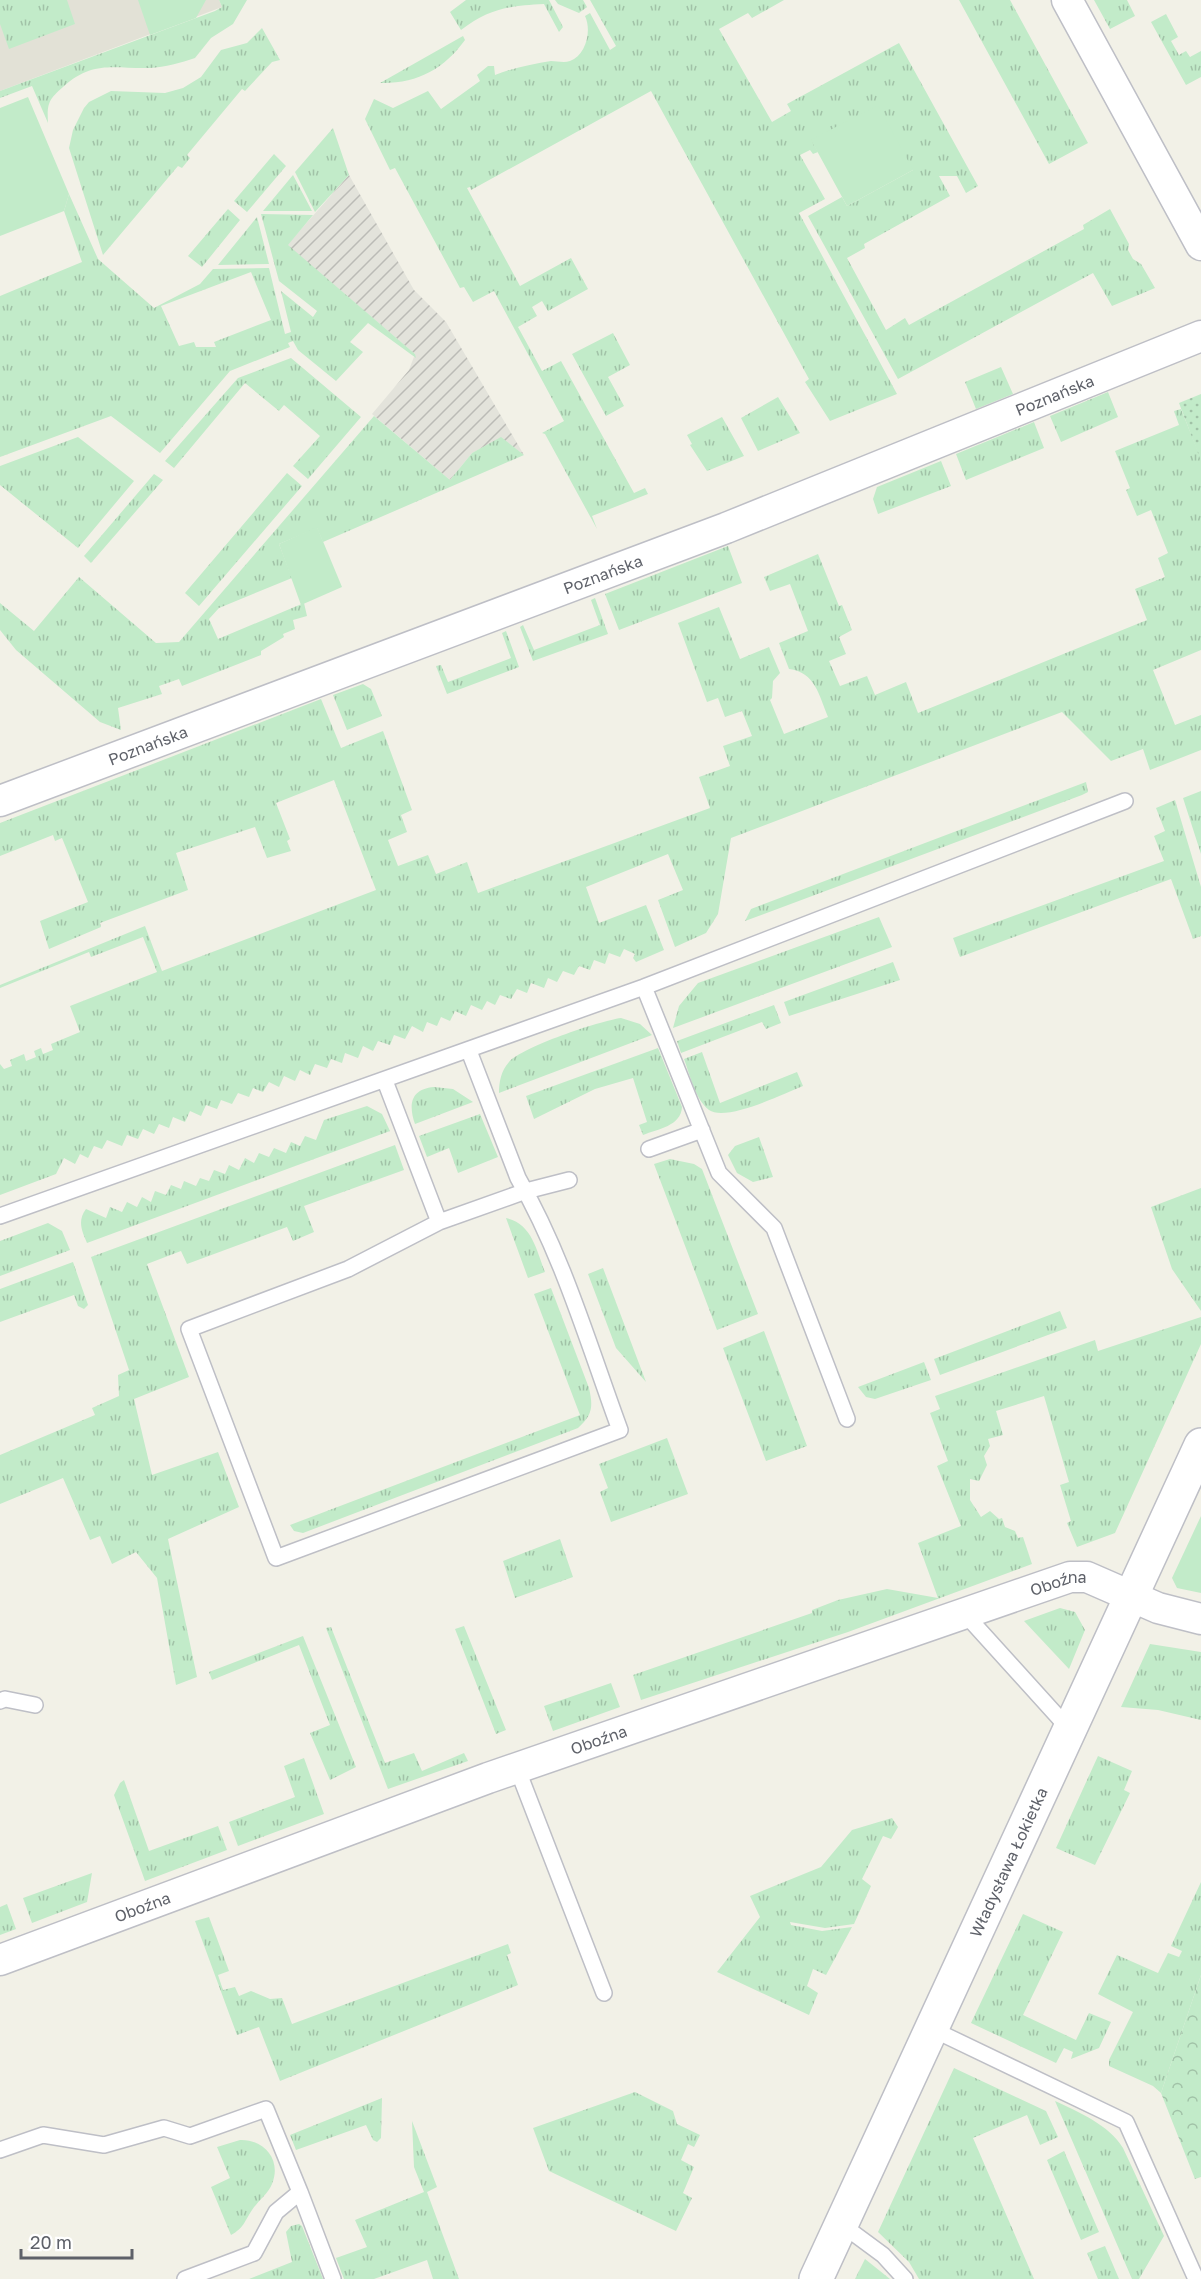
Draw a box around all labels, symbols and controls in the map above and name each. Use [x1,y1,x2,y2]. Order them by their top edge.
street label: Poznańska [1012,370,1097,420]
street label: Poznańska [560,550,645,598]
street label: Poznańska [105,721,190,769]
street label: Oboźna [1027,1567,1087,1600]
street label: Oboźna [568,1721,630,1759]
street label: Władysława Łokietka [965,1784,1052,1940]
street label: Oboźna [112,1887,173,1926]
scale bar [21,2222,132,2260]
text: 20 m [30,2231,72,2253]

